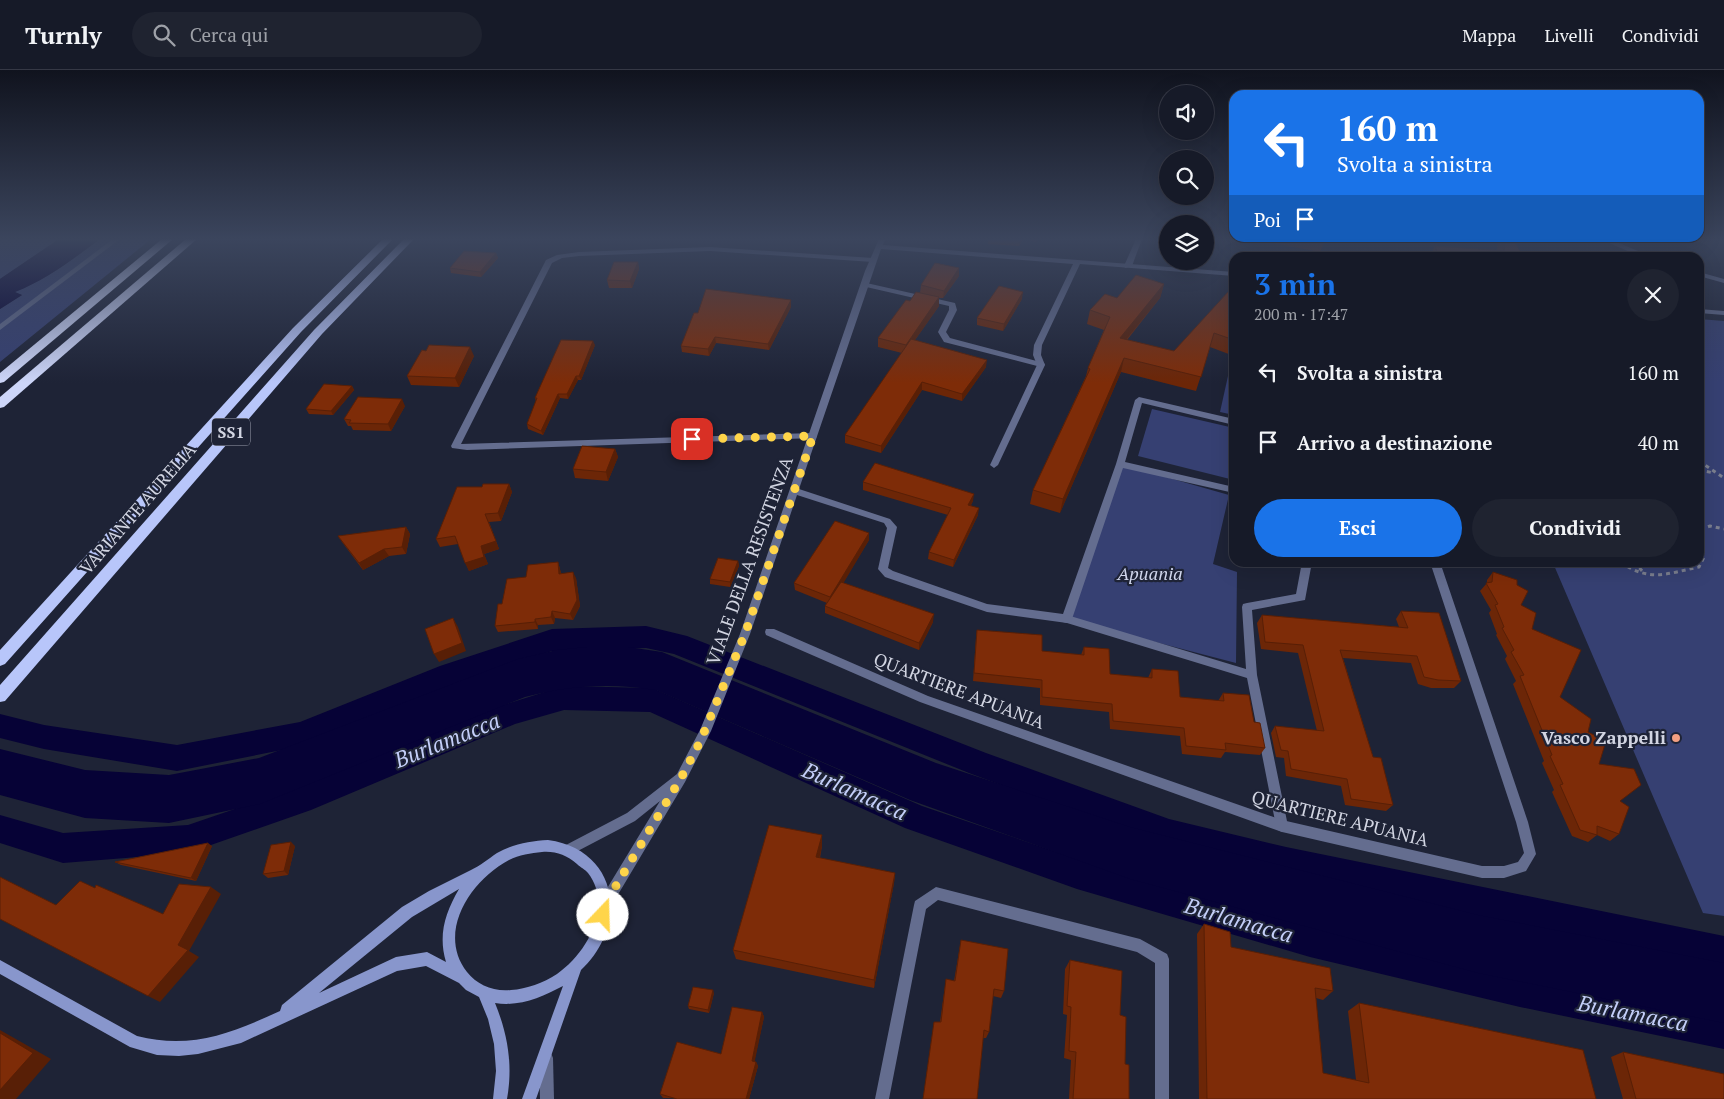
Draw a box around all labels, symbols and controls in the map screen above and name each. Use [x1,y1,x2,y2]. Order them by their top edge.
search box [132,12,482,57]
text: Turnly [25,19,102,51]
icon: search [150,21,178,49]
text: Cerca qui [190,22,268,47]
text: Mappa [1462,23,1516,47]
text: Livelli [1544,23,1594,47]
text: Condividi [1622,23,1699,47]
map controls [1159,85,1214,270]
button: sound [1159,85,1214,140]
text: 160 m [1337,105,1438,151]
icon: left [1254,110,1319,175]
text: Svolta a sinistra [1337,149,1493,178]
button: search [1159,150,1214,205]
icon: arrive [1291,205,1319,233]
text: Poi [1254,207,1281,232]
button: layers [1159,215,1214,270]
text: 3 min [1254,264,1336,304]
button: close [1627,269,1679,321]
text: 200 m · 17:47 [1254,303,1348,325]
icon: left [1254,358,1282,386]
text: Svolta a sinistra [1297,360,1443,385]
text: 160 m [1628,360,1679,385]
road number: SS1 [212,418,250,446]
pin [671,418,713,460]
icon: arrive [678,425,706,453]
icon: arrive [1254,428,1282,456]
text: Arrivo a destinazione [1297,430,1492,455]
text: 40 m [1638,430,1679,455]
street label: VARIANTE AURELIA [74,437,201,579]
street label: VIALE DELLA RESISTENZA [700,452,798,668]
button: Esci [1254,499,1462,557]
button: Condividi [1472,499,1679,557]
park label: Apuania [1116,561,1183,585]
street label: QUARTIERE APUANIA [870,646,1049,734]
water label: Burlamacca [389,705,504,774]
place label: Vasco Zappelli [1541,725,1666,749]
marker: Vasco Zappelli [1670,732,1682,744]
water label: Burlamacca [797,754,912,826]
street label: QUARTIERE APUANIA [1249,784,1432,852]
position arrow [576,888,628,940]
water label: Burlamacca [1181,890,1297,949]
water label: Burlamacca [1575,987,1691,1037]

